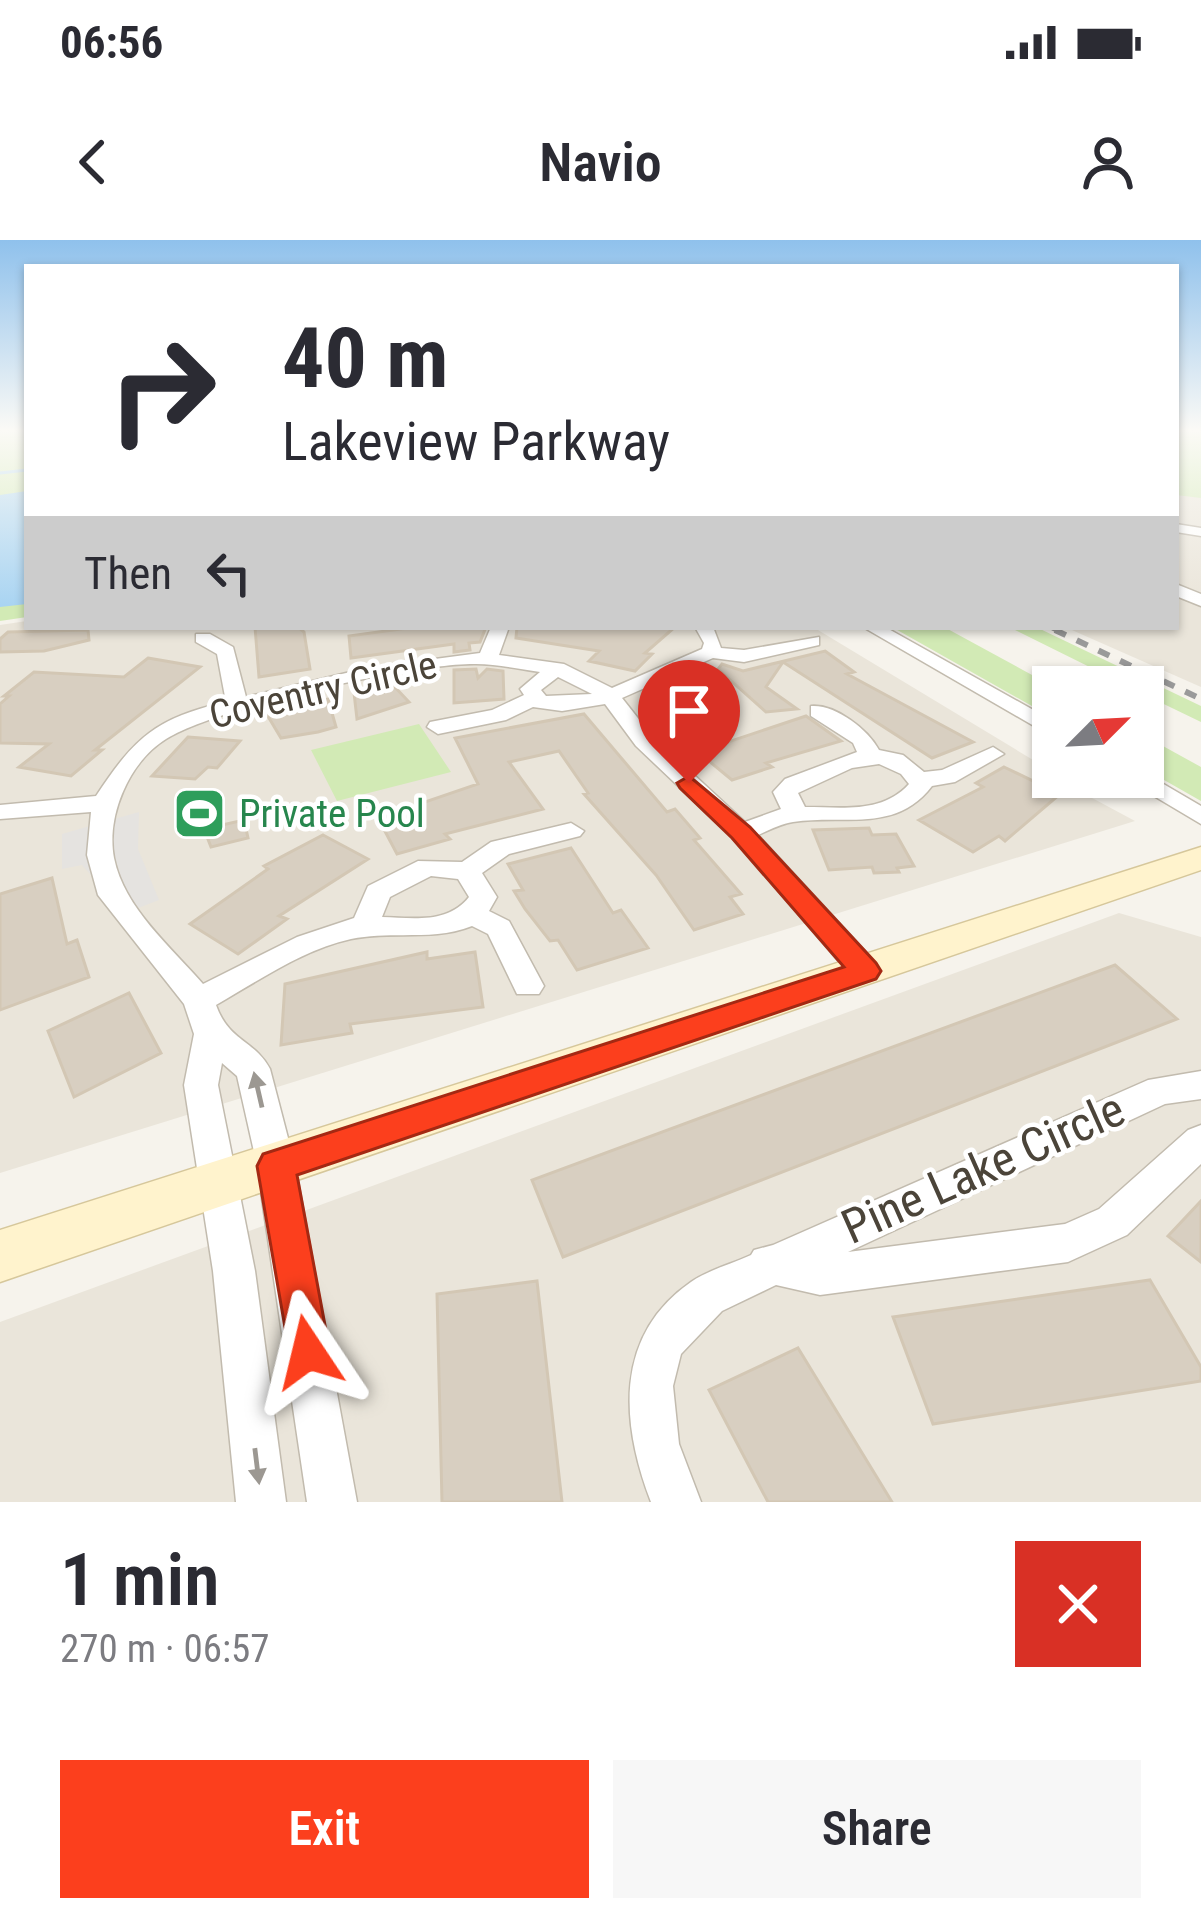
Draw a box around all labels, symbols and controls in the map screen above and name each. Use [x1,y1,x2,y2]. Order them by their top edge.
text: 06:56 [60,16,163,69]
icon: back [60,129,126,195]
icon: person [1075,129,1141,195]
text: Navio [539,131,662,194]
text: 40 m [282,309,449,408]
icon: right [84,312,240,468]
text: Lakeview Parkway [282,410,670,473]
icon: left [196,540,262,606]
text: Then [84,547,172,600]
street label: Coventry Circle [205,642,441,738]
pin [638,660,740,783]
north arrow [1032,666,1164,798]
map controls [1032,666,1164,798]
icon: arrive [656,678,722,744]
sports icon: Private Pool [172,786,228,842]
place label: Private Pool [239,791,425,837]
one-way arrow [248,1072,267,1109]
street label: Pine Lake Circle [833,1080,1133,1256]
position arrow [245,1289,371,1415]
one-way arrow [247,1448,266,1486]
text: 1 min [60,1538,219,1623]
button: close [1015,1541,1141,1667]
text: 270 m · 06:57 [60,1626,270,1672]
button: Exit [60,1760,589,1898]
button: Share [613,1760,1141,1898]

